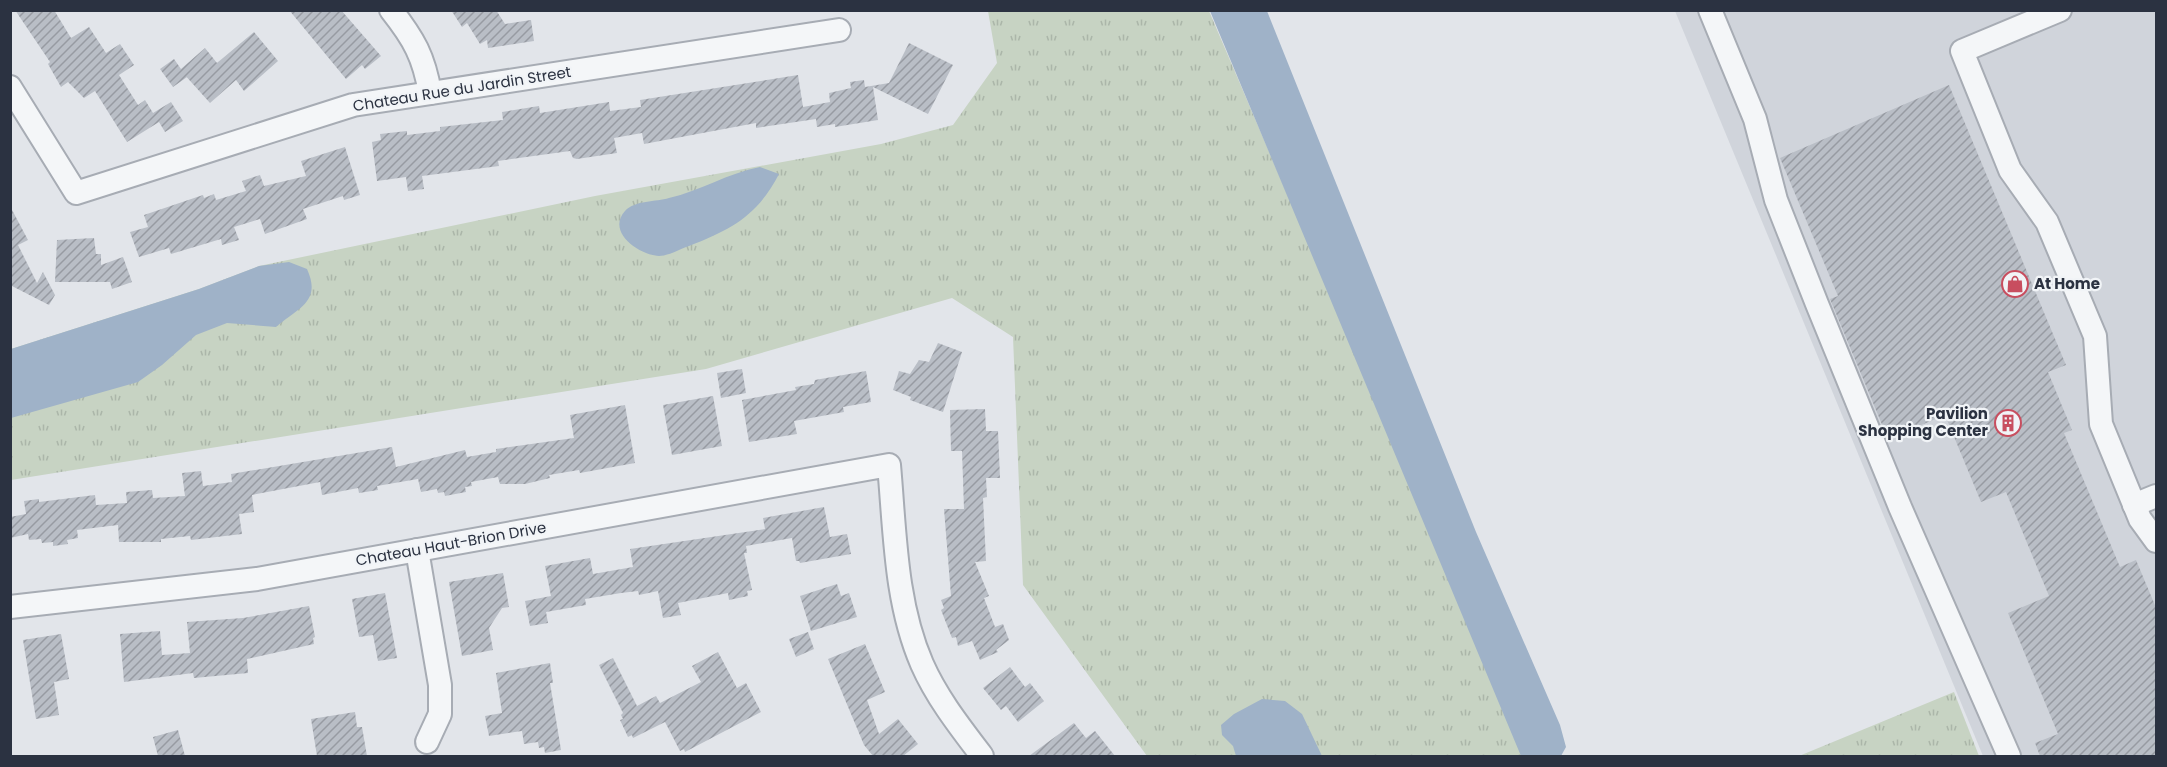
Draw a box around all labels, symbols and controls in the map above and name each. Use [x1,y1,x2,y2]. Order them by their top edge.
street label: Chateau Rue du Jardin Street [351,61,573,116]
shop icon: At Home [2000,269,2030,299]
place label: At Home [2034,273,2100,294]
place label: Pavilion Shopping Center [1858,403,1989,441]
building icon: Pavilion Shopping Center [1993,408,2023,438]
street label: Chateau Haut-Brion Drive [354,516,548,571]

